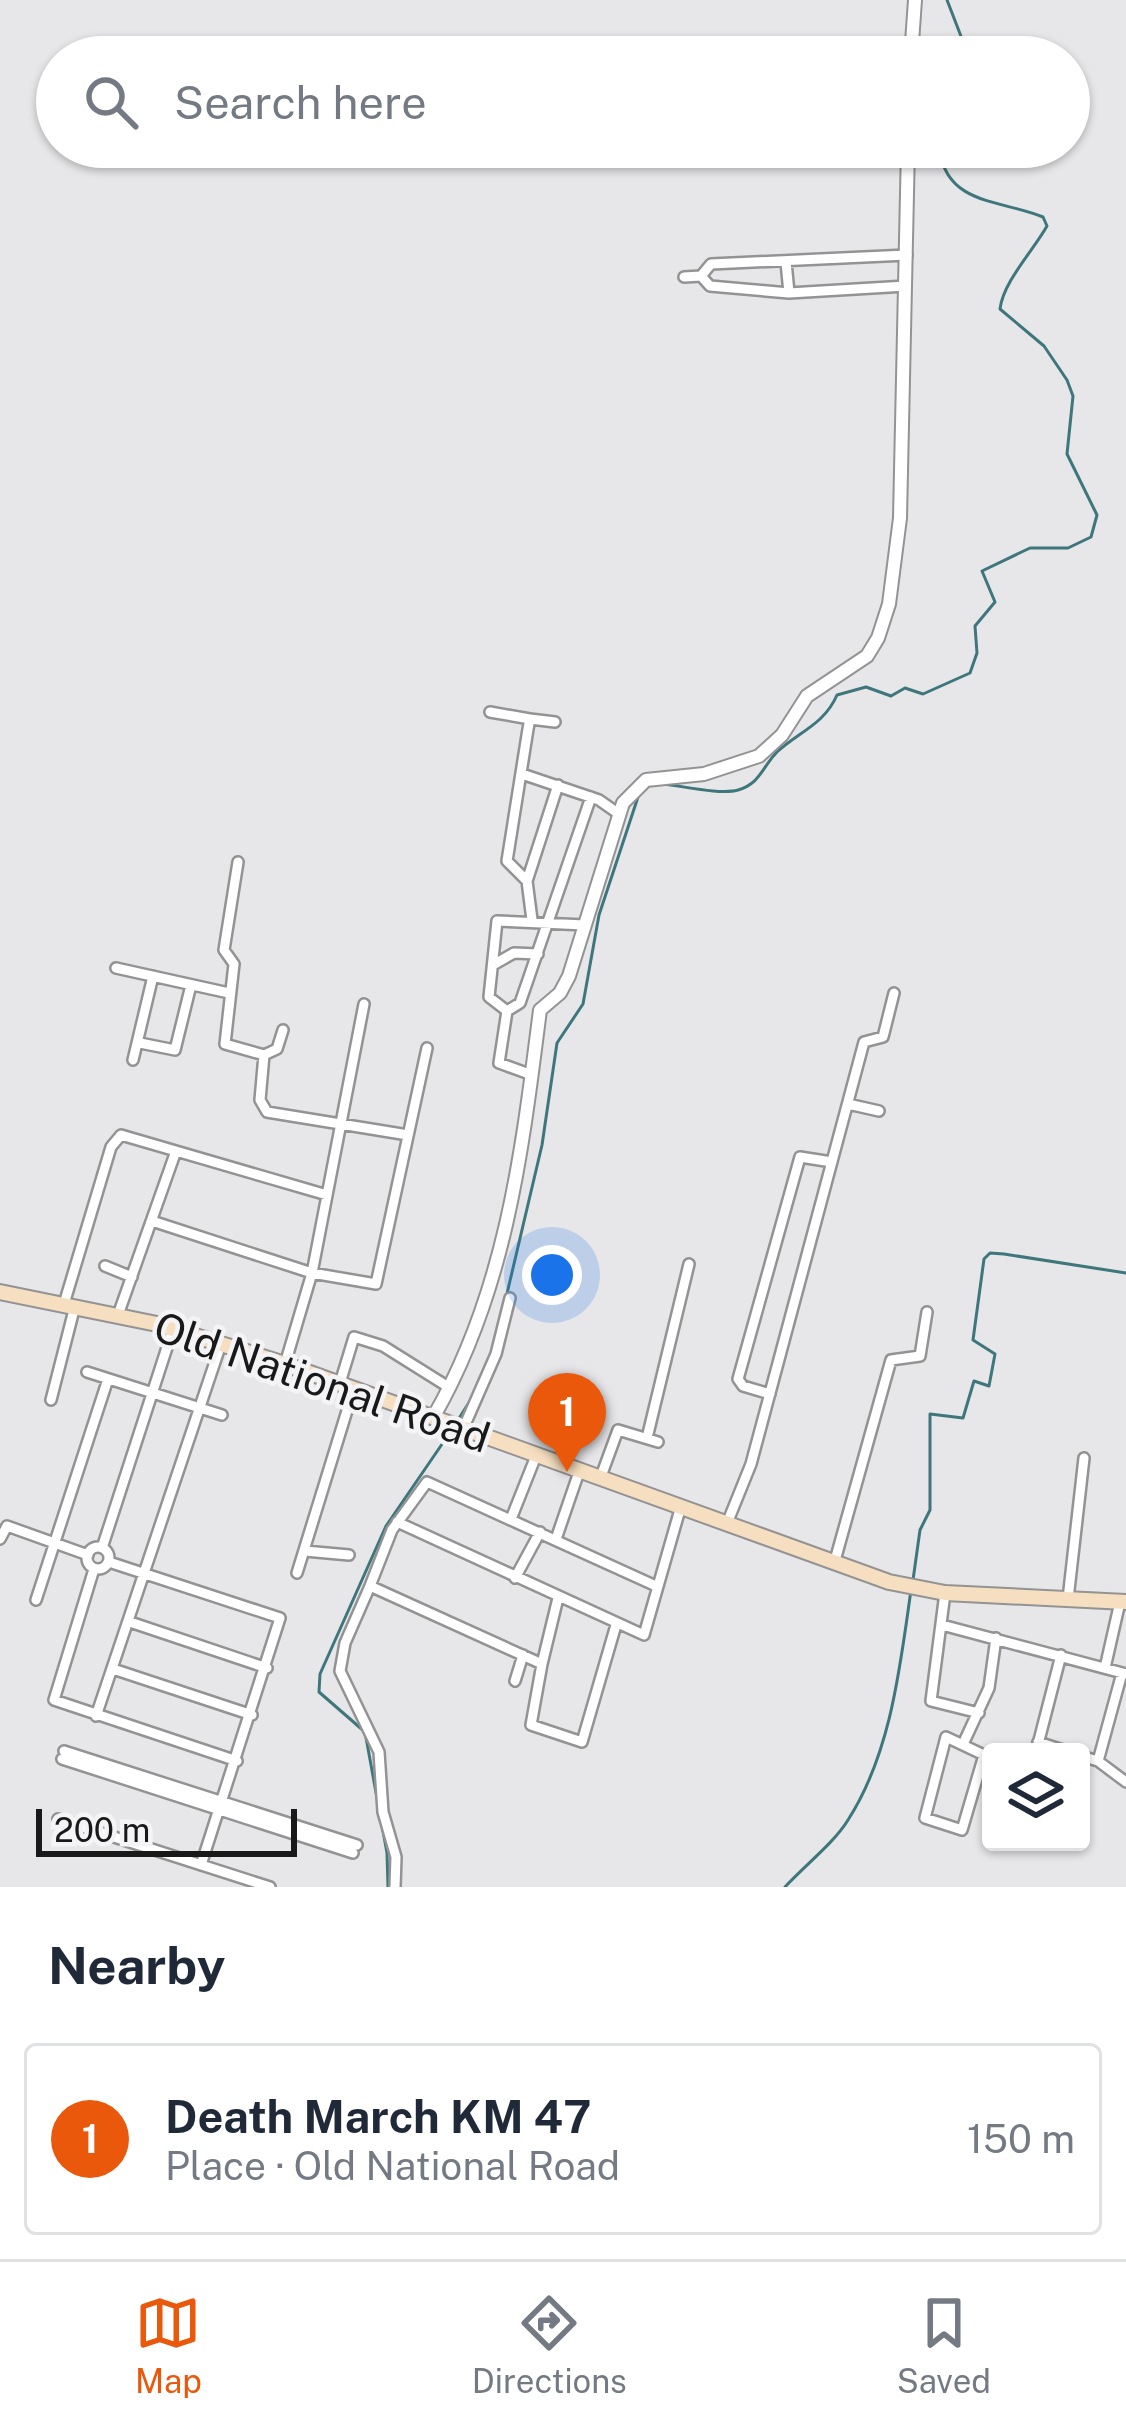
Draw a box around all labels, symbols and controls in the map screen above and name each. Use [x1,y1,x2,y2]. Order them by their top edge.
search box [36,36,1090,168]
icon: search [78,69,144,135]
text: Search here [174,76,427,129]
your location [522,1245,582,1305]
street label: Old National Road [148,1301,496,1462]
pin: 1 [528,1373,606,1472]
map controls [982,1743,1090,1851]
button: layers [982,1743,1090,1851]
scale bar [36,1803,297,1856]
text: 200 m [54,1811,150,1849]
text: Nearby [48,1936,225,1995]
text: Death March KM 47 [165,2090,591,2143]
text: 1 [82,2116,98,2162]
text: 150 m [967,2116,1075,2162]
text: Place · Old National Road [165,2143,620,2189]
tab: Map [135,2290,202,2400]
tab: Directions [472,2290,627,2400]
tab: Saved [897,2290,991,2400]

